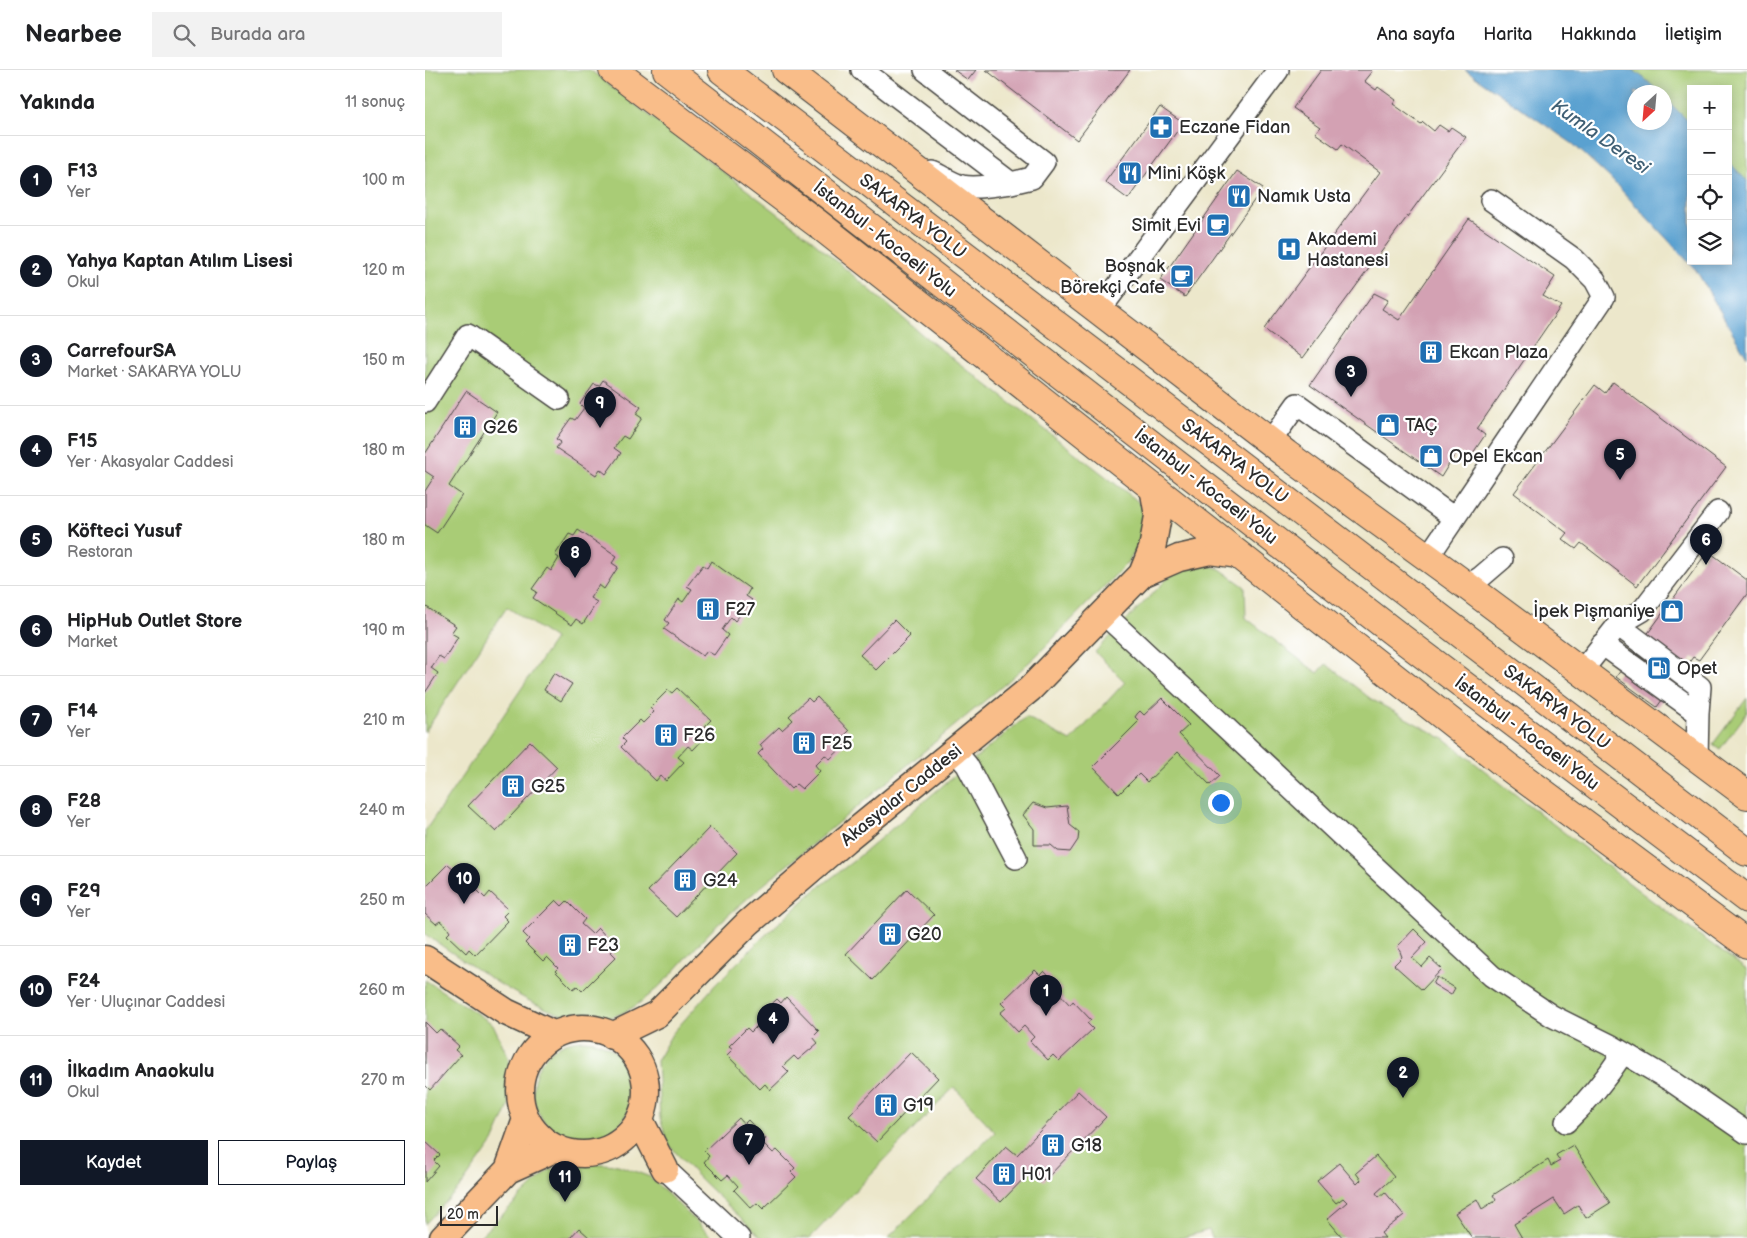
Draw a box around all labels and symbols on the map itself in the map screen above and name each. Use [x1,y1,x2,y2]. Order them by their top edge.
north arrow [1627,85,1672,130]
water label: Kumla Deresi [1547,95,1655,180]
pharmacy icon: Eczane Fidan [1148,114,1174,140]
place label: Eczane Fidan [1179,117,1290,138]
restaurant icon: Mini Köşk [1117,160,1143,186]
place label: Mini Köşk [1147,163,1226,184]
street label: SAKARYA YOLU [855,170,970,263]
street label: İstanbul - Kocaeli Yolu [809,176,961,302]
restaurant icon: Namık Usta [1226,183,1252,209]
place label: Namık Usta [1257,186,1351,207]
cafe icon: Simit Evi [1205,212,1231,238]
place label: Simit Evi [1132,215,1201,236]
place label: Akademi Hastanesi [1307,229,1388,271]
hospital icon: Akademi Hastanesi [1276,236,1302,262]
place label: Boşnak Börekçi Cafe [1060,256,1165,298]
cafe icon: Boşnak Börekçi Cafe [1169,263,1195,289]
building icon: Ekcan Plaza [1418,339,1444,365]
place label: Ekcan Plaza [1449,342,1548,363]
pin: 3 [1335,356,1367,397]
pin: 9 [584,387,616,428]
shop icon: TAÇ [1375,412,1401,438]
building icon: G26 [452,414,478,440]
street label: SAKARYA YOLU [1177,415,1292,508]
place label: TAÇ [1405,415,1437,436]
place label: G26 [483,417,518,438]
street label: İstanbul - Kocaeli Yolu [1130,423,1282,549]
pin: 5 [1604,439,1636,480]
shop icon: Opel Ekcan [1418,443,1444,469]
place label: Opel Ekcan [1449,446,1543,467]
pin: 6 [1690,524,1722,565]
pin: 8 [559,537,591,578]
building icon: F27 [695,596,721,622]
shop icon: İpek Pişmaniye [1659,598,1685,624]
place label: F27 [725,599,755,620]
place label: İpek Pişmaniye [1533,600,1655,622]
fuel station icon: Opet [1646,655,1672,681]
place label: Opet [1677,658,1718,679]
street label: SAKARYA YOLU [1499,661,1614,754]
street label: İstanbul - Kocaeli Yolu [1450,671,1604,795]
building icon: F26 [653,722,679,748]
place label: F26 [683,725,715,746]
building icon: F25 [791,730,817,756]
place label: F25 [821,733,853,754]
street label: Akasyalar Caddesi [837,740,966,851]
building icon: G25 [500,773,526,799]
place label: G25 [531,776,565,797]
your location [1208,790,1234,816]
pin: 10 [448,863,480,904]
building icon: G24 [672,867,698,893]
place label: G24 [703,870,738,891]
building icon: G20 [877,921,903,947]
place label: G20 [907,924,942,945]
building icon: F23 [557,932,583,958]
place label: F23 [587,935,619,956]
pin: 1 [1030,975,1062,1016]
pin: 4 [757,1003,789,1044]
pin: 2 [1387,1057,1419,1098]
building icon: G19 [873,1092,899,1118]
place label: G19 [903,1095,934,1116]
pin: 7 [733,1124,765,1165]
building icon: G18 [1040,1132,1066,1158]
place label: G18 [1071,1135,1102,1156]
pin: 11 [549,1161,581,1202]
building icon: H01 [991,1161,1017,1187]
place label: H01 [1021,1164,1052,1185]
scale bar [440,1203,497,1226]

